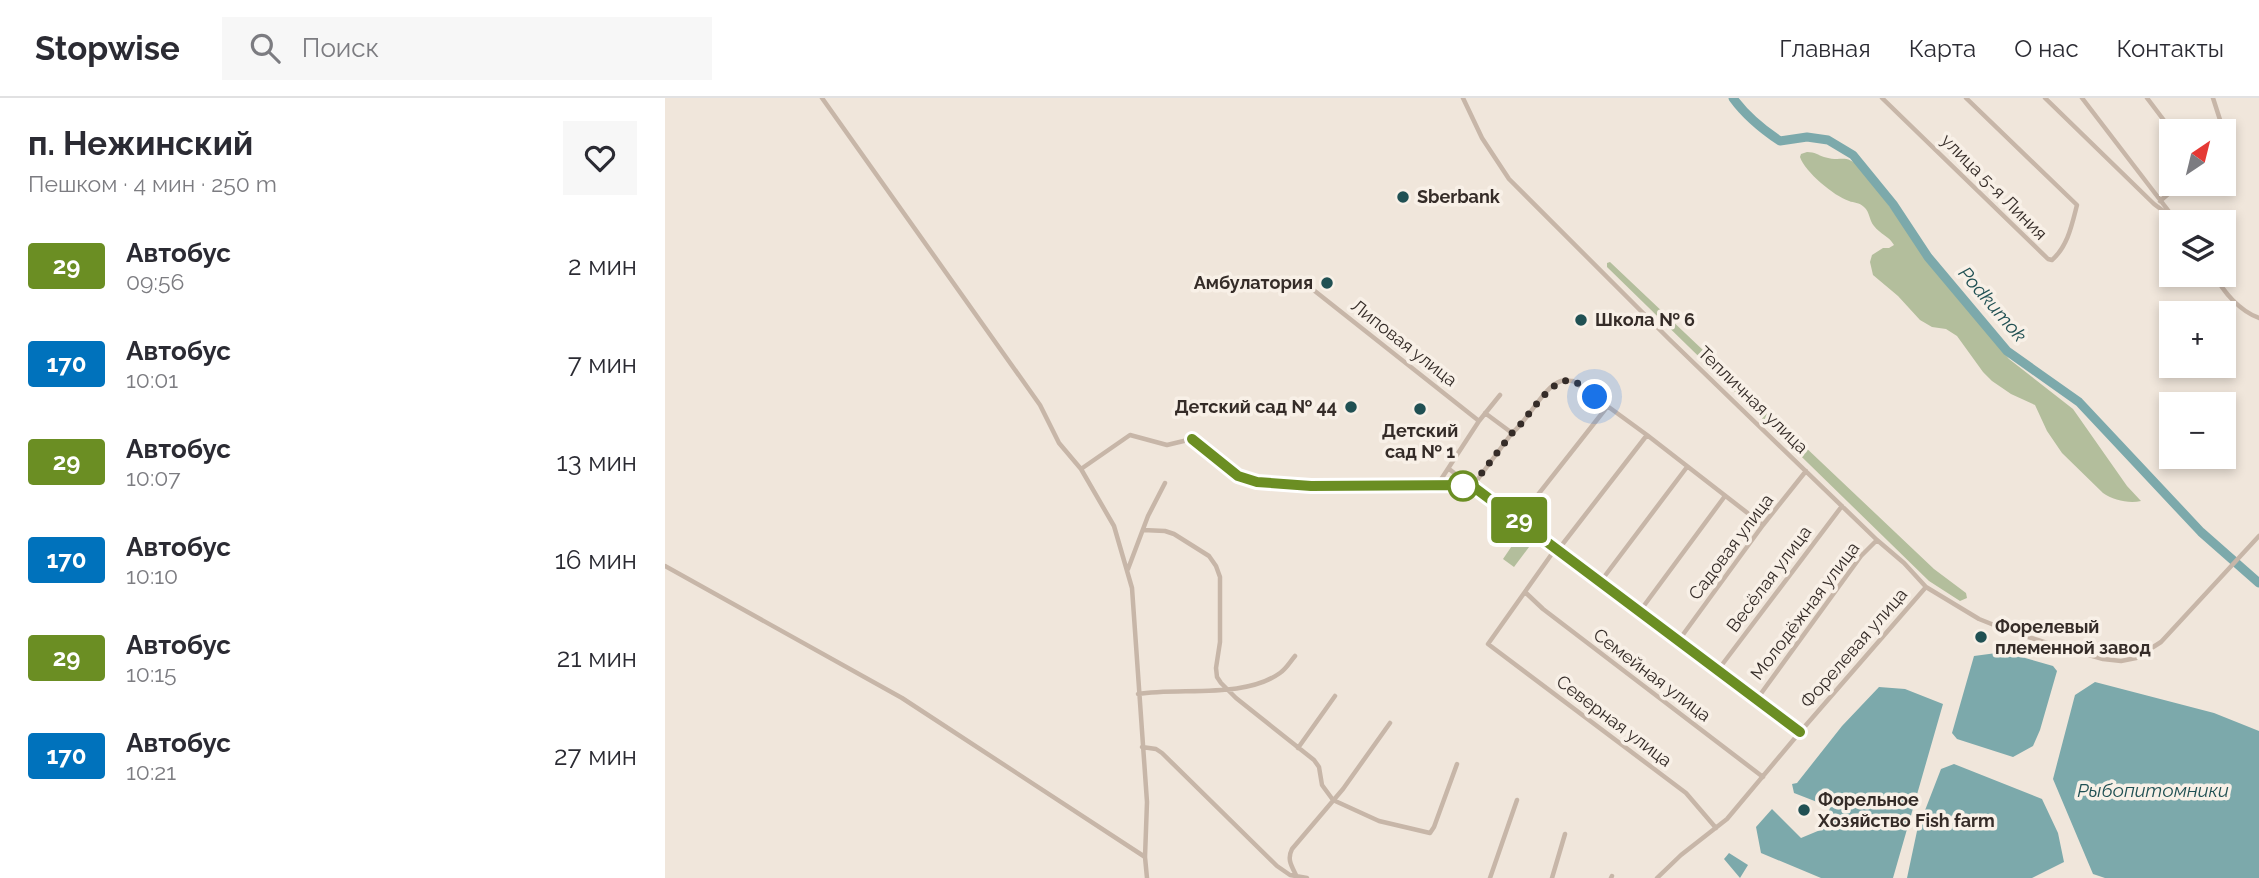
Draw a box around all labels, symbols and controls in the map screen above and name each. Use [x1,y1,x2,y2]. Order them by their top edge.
search box [222,17,712,80]
text: Stopwise [35,29,180,68]
icon: search [246,29,284,67]
text: Поиск [302,33,379,63]
text: Главная [1779,34,1871,63]
text: Карта [1909,34,1976,63]
text: О нас [2014,34,2079,63]
text: Контакты [2117,34,2224,63]
north arrow [2159,119,2237,196]
map controls [2159,119,2236,469]
button: heart [563,121,637,195]
text: п. Нежинский [28,124,253,163]
street label: улица 5-я Линия [1937,129,2052,244]
text: Пешком · 4 мин · 250 m [28,170,277,197]
place label: Sberbank [1417,186,1501,207]
marker: Sberbank [1395,189,1411,205]
button: layers [2159,210,2236,287]
text: Автобус [126,238,231,268]
text: 29 [53,251,80,280]
text: 2 мин [568,251,637,281]
water label: Podkumok [1954,262,2032,346]
text: 09:56 [126,268,184,295]
place label: Амбулатория [1194,272,1313,293]
marker: Амбулатория [1319,275,1335,291]
street label: Липовая улица [1347,295,1461,390]
button: + [2159,301,2236,378]
place label: Школа № 6 [1595,309,1695,330]
marker: Школа № 6 [1573,312,1589,328]
text: Автобус [126,336,231,366]
street label: Тепличная улица [1694,342,1813,457]
text: 170 [46,349,87,378]
text: 7 мин [568,349,637,379]
text: 10:01 [126,366,178,393]
your location [1577,379,1612,414]
button: − [2159,392,2236,469]
place label: Детский сад № 44 [1174,396,1337,417]
marker: Детский сад № 44 [1343,399,1359,415]
marker: Детский сад № 1 [1412,401,1428,417]
place label: Детский сад № 1 [1382,420,1458,462]
text: Автобус [126,434,231,464]
text: 29 [53,447,80,476]
text: 13 мин [557,447,637,477]
text: 10:07 [126,464,180,491]
unlabelled marker [1448,471,1478,501]
street label: Садовая улица [1684,490,1777,604]
line badge: 29 [1487,497,1551,543]
text: 29 [1505,505,1533,534]
street label: Весёлая улица [1722,522,1815,636]
text: Автобус [126,532,231,562]
street label: Молодёжная улица [1746,538,1863,684]
text: 170 [46,545,87,574]
text: 16 мин [555,545,637,575]
text: 10:10 [126,562,178,589]
street label: Форелевая улица [1796,584,1911,712]
place label: Форелевый племенной завод [1995,616,2151,658]
street label: Семейная улица [1589,624,1715,726]
marker: Форелевый племенной завод [1973,629,1989,645]
text: Автобус [126,630,231,660]
text: 29 [53,643,80,672]
text: 21 мин [557,643,637,673]
text: 10:15 [126,660,177,687]
street label: Северная улица [1553,670,1676,771]
text: Автобус [126,728,231,758]
text: 170 [46,741,87,770]
text: 27 мин [554,741,637,771]
text: 10:21 [126,758,176,785]
water label: Рыбопитомники [2077,779,2229,801]
place label: Форельное Хозяйство Fish farm [1817,789,1995,831]
marker: Форельное Хозяйство Fish farm [1796,802,1812,818]

